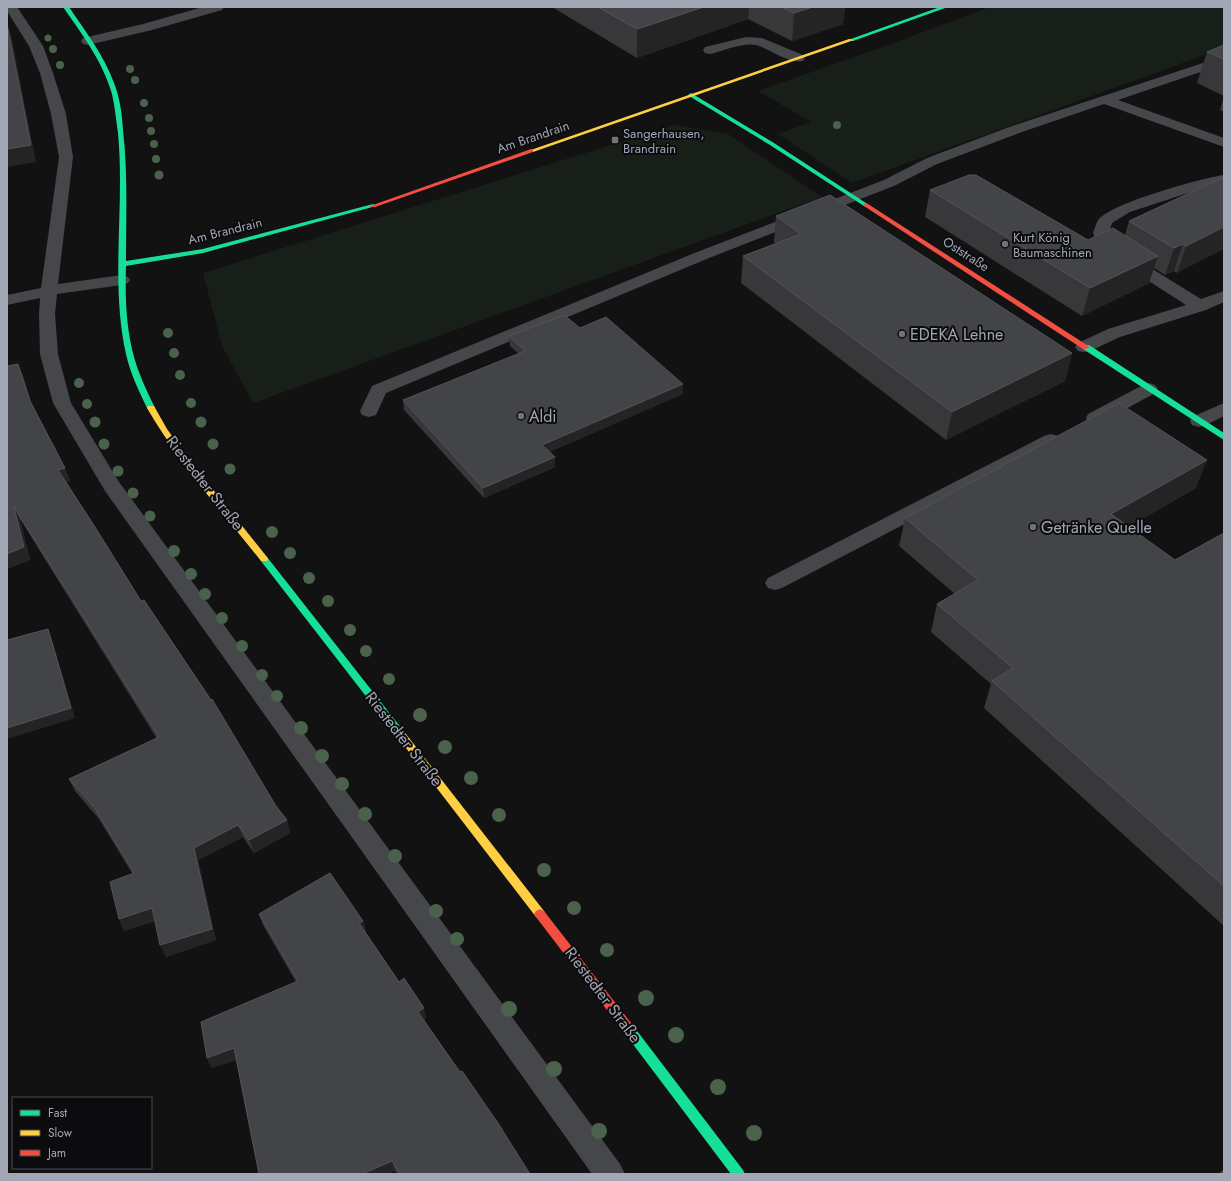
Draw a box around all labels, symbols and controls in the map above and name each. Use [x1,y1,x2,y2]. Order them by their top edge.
street label: Am Brandrain [494,116,572,158]
place label: Sangerhausen, Brandrain [623,124,704,158]
marker: Sangerhausen, Brandrain [610,135,620,145]
street label: Am Brandrain [186,213,264,249]
place label: Kurt König Baumaschinen [1013,228,1092,262]
street label: Oststraße [939,232,993,276]
marker: Kurt König Baumaschinen [1000,239,1010,249]
place label: EDEKA Lehne [910,323,1003,346]
marker: EDEKA Lehne [897,329,907,339]
place label: Aldi [529,405,557,428]
marker: Aldi [516,411,526,421]
street label: Riestedter Straße [161,431,249,535]
place label: Getränke Quelle [1041,516,1152,539]
marker: Getränke Quelle [1028,522,1038,532]
street label: Riestedter Straße [360,687,448,791]
street label: Riestedter Straße [559,942,647,1048]
legend [12,1097,152,1169]
text: Fast [48,1104,67,1122]
text: Slow [48,1124,73,1142]
text: Jam [46,1144,66,1162]

